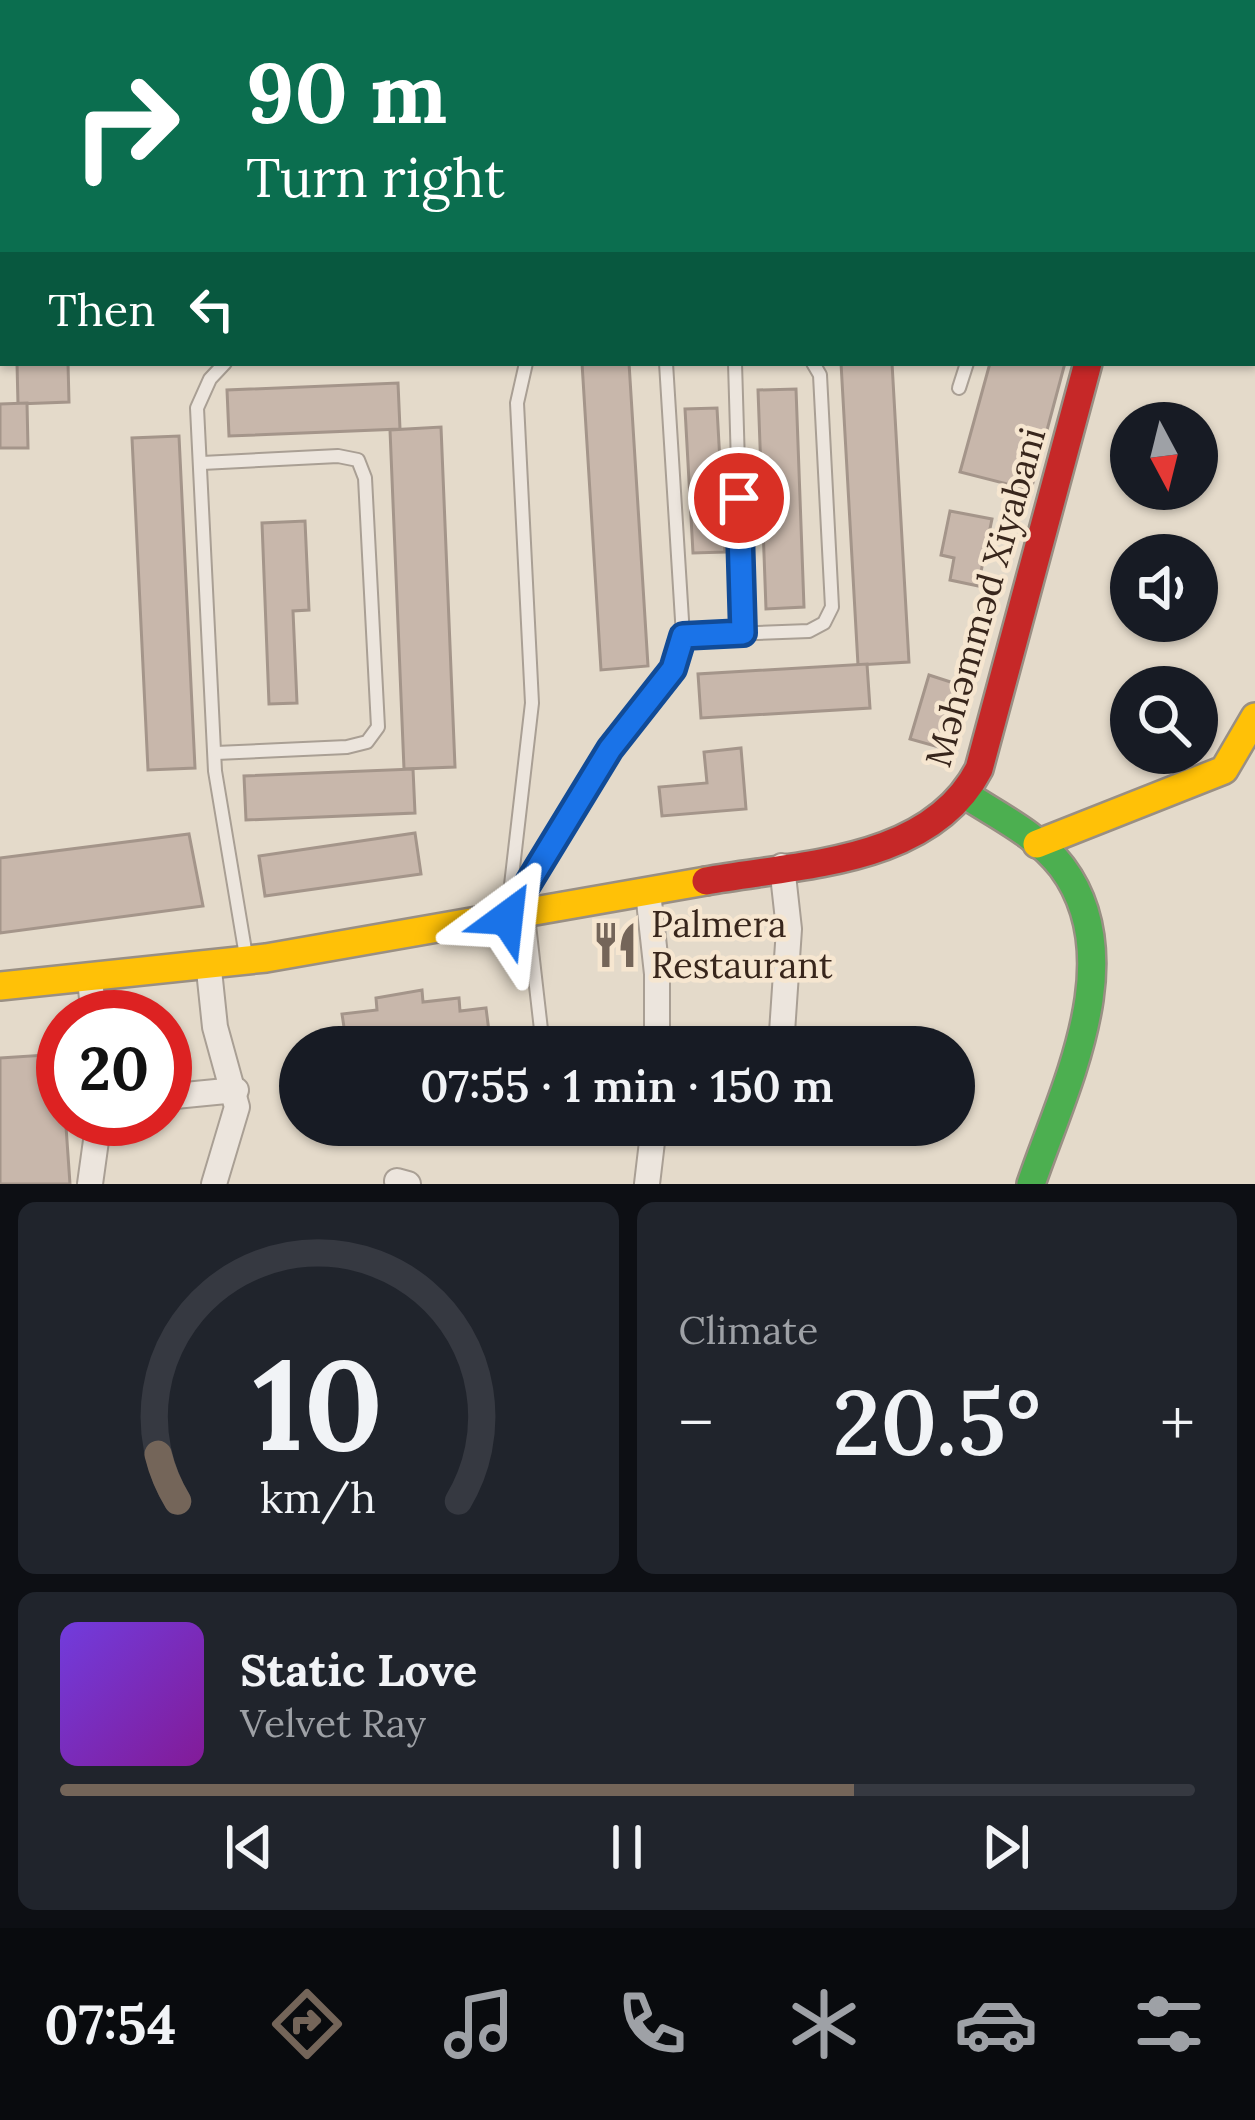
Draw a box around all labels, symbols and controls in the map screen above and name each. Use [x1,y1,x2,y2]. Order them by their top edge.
text: 90 m [246,38,447,146]
icon: right [48,48,204,204]
text: Turn right [246,143,505,212]
icon: left [179,276,245,342]
text: Then [48,281,155,338]
north arrow [1110,402,1218,510]
map controls [1110,402,1218,774]
street label: Məhəmməd Xiyabani [915,422,1055,772]
pin [688,447,790,549]
icon: arrive [706,465,772,531]
button: sound [1110,534,1218,642]
button: search [1110,666,1218,774]
position arrow [444,855,570,981]
place label: Palmera Restaurant [651,901,833,988]
restaurant icon: Palmera Restaurant [590,920,640,970]
speed limit sign: 20 [36,990,192,1146]
text: 07:55 · 1 min · 150 m [420,1057,834,1114]
text: Climate [679,1305,818,1355]
text: 10 [253,1324,383,1484]
text: 20.5° [832,1364,1041,1480]
text: − [679,1380,713,1464]
text: + [1160,1380,1195,1464]
text: km/h [260,1470,376,1525]
text: Static Love [240,1641,477,1698]
text: Velvet Ray [240,1698,426,1748]
icon: previous [216,1814,282,1880]
icon: pause [594,1814,660,1880]
icon: next [973,1814,1039,1880]
icon: directions [265,1982,349,2066]
icon: music [437,1982,521,2066]
icon: phone [610,1982,694,2066]
icon: climate [782,1982,866,2066]
icon: car [954,1982,1038,2066]
icon: filters [1127,1982,1211,2066]
text: 07:54 [44,1990,177,2059]

